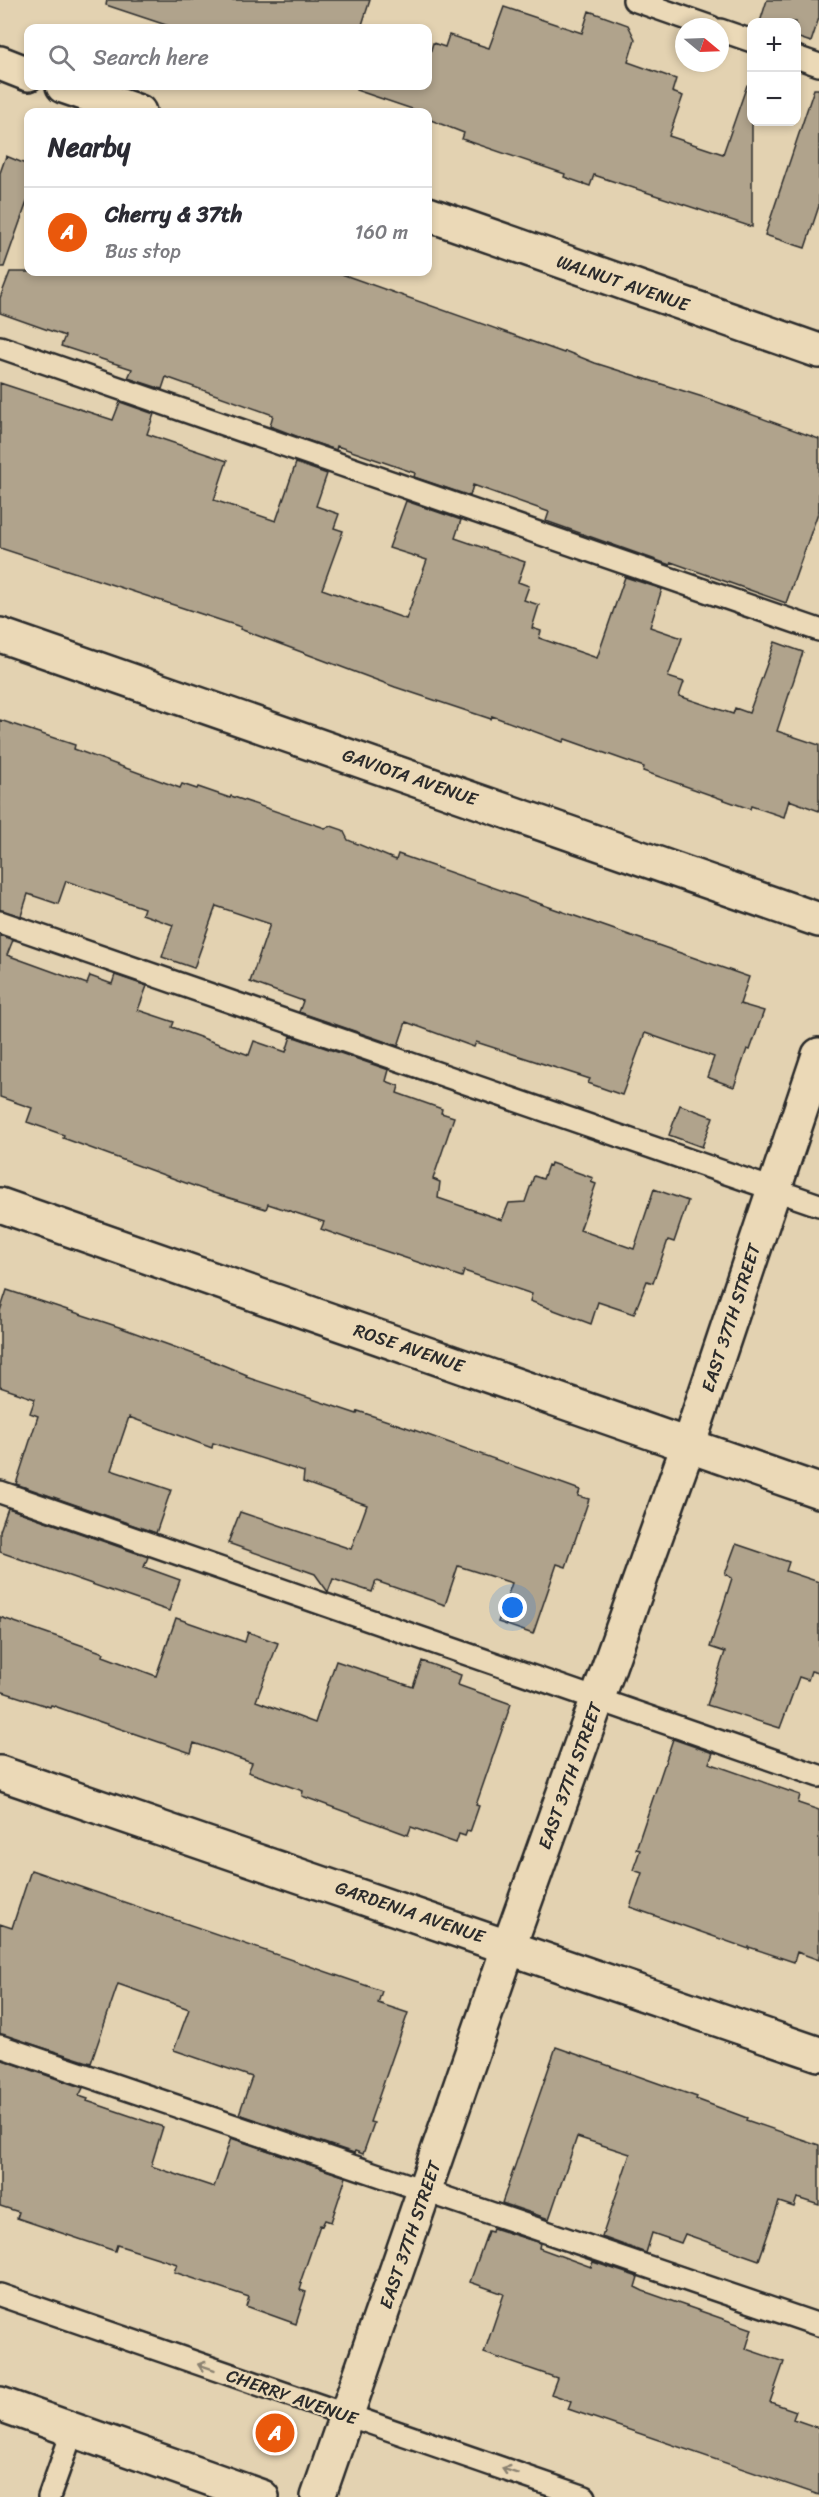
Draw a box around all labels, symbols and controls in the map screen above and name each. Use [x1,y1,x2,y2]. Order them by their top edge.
north arrow [675,18,729,72]
map controls [747,18,801,126]
button: + [747,18,801,72]
search box [24,24,432,90]
text: Search here [93,38,209,77]
icon: search [45,41,78,74]
button: − [747,72,801,126]
text: Nearby [48,124,130,170]
text: Cherry & 37th [105,195,242,234]
text: A [61,215,74,250]
text: 160 m [355,215,408,250]
text: Bus stop [105,234,181,269]
street label: WALNUT AVENUE [552,245,695,321]
street label: GAVIOTA AVENUE [338,739,483,815]
street label: EAST 37TH STREET [692,1238,771,1396]
street label: ROSE AVENUE [349,1314,470,1382]
your location [498,1593,527,1622]
street label: EAST 37TH STREET [529,1697,612,1854]
street label: GARDENIA AVENUE [331,1871,490,1953]
street label: EAST 37TH STREET [370,2155,451,2313]
street label: CHERRY AVENUE [222,2360,363,2435]
one-way arrow [197,2361,216,2372]
pin: A [256,2410,294,2456]
one-way arrow [501,2465,520,2476]

